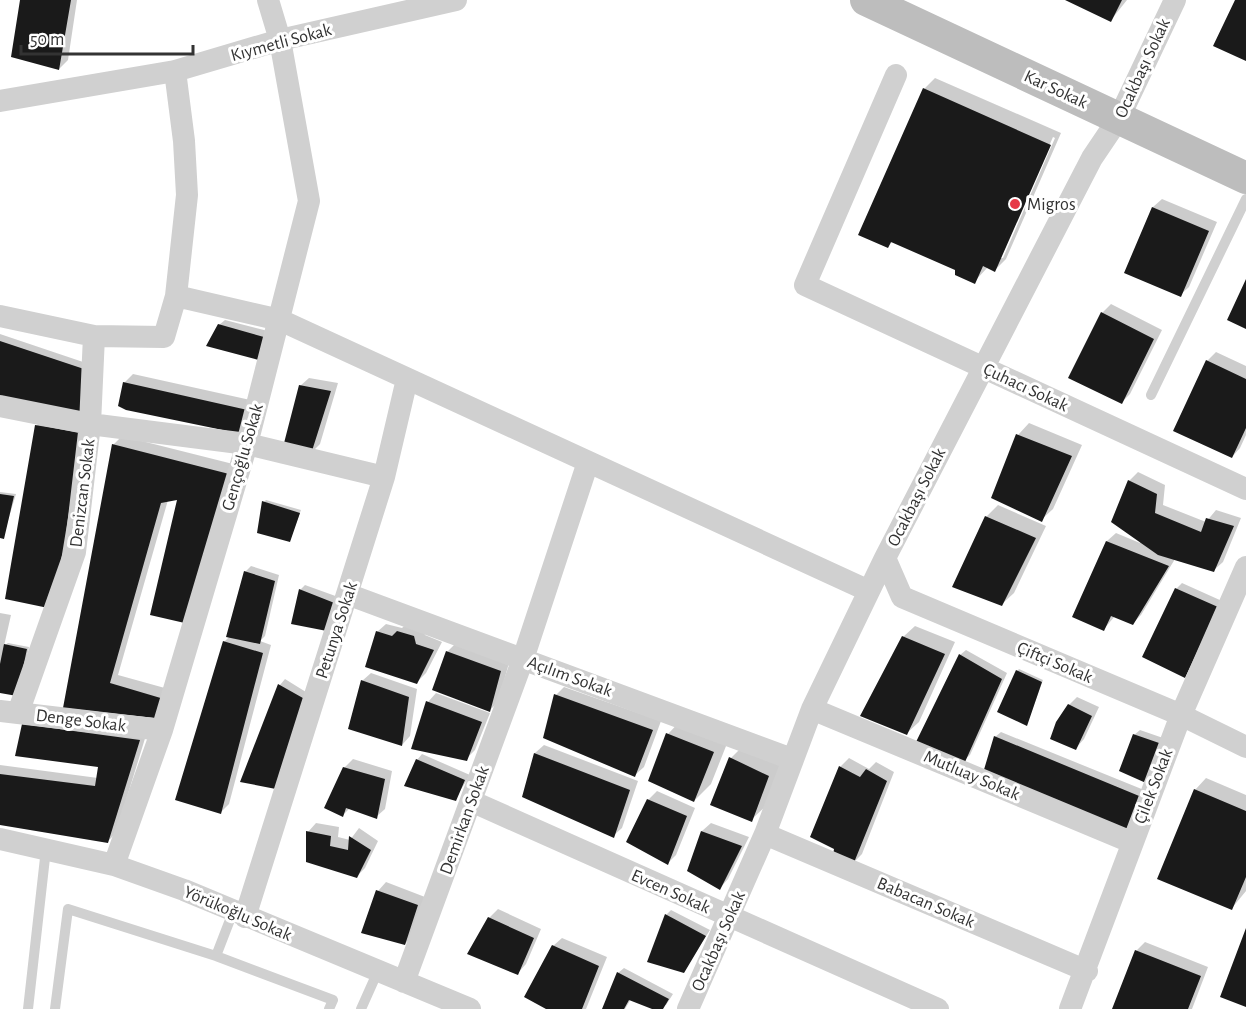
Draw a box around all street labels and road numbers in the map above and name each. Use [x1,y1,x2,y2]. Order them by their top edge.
street label: Ocakbaşı Sokak [1112,15,1174,121]
street label: Kıymetli Sokak [229,21,334,65]
street label: Kar Sokak [1021,67,1091,113]
street label: Çuhacı Sokak [980,360,1072,416]
street label: Gençoğlu Sokak [219,401,267,513]
street label: Denizcan Sokak [67,437,99,548]
street label: Ocakbaşı Sokak [884,445,950,549]
street label: Petunya Sokak [313,579,361,681]
street label: Çiftçi Sokak [1014,639,1096,687]
street label: Açılım Sokak [525,653,615,701]
street label: Denge Sokak [35,707,128,736]
street label: Çilek Sokak [1131,746,1177,826]
street label: Mutluay Sokak [921,748,1023,805]
street label: Demirkan Sokak [437,763,493,877]
street label: Evcen Sokak [628,867,713,918]
street label: Babacan Sokak [874,874,978,932]
street label: Yörükoğlu Sokak [181,883,295,945]
street label: Ocakbaşı Sokak [689,888,749,994]

